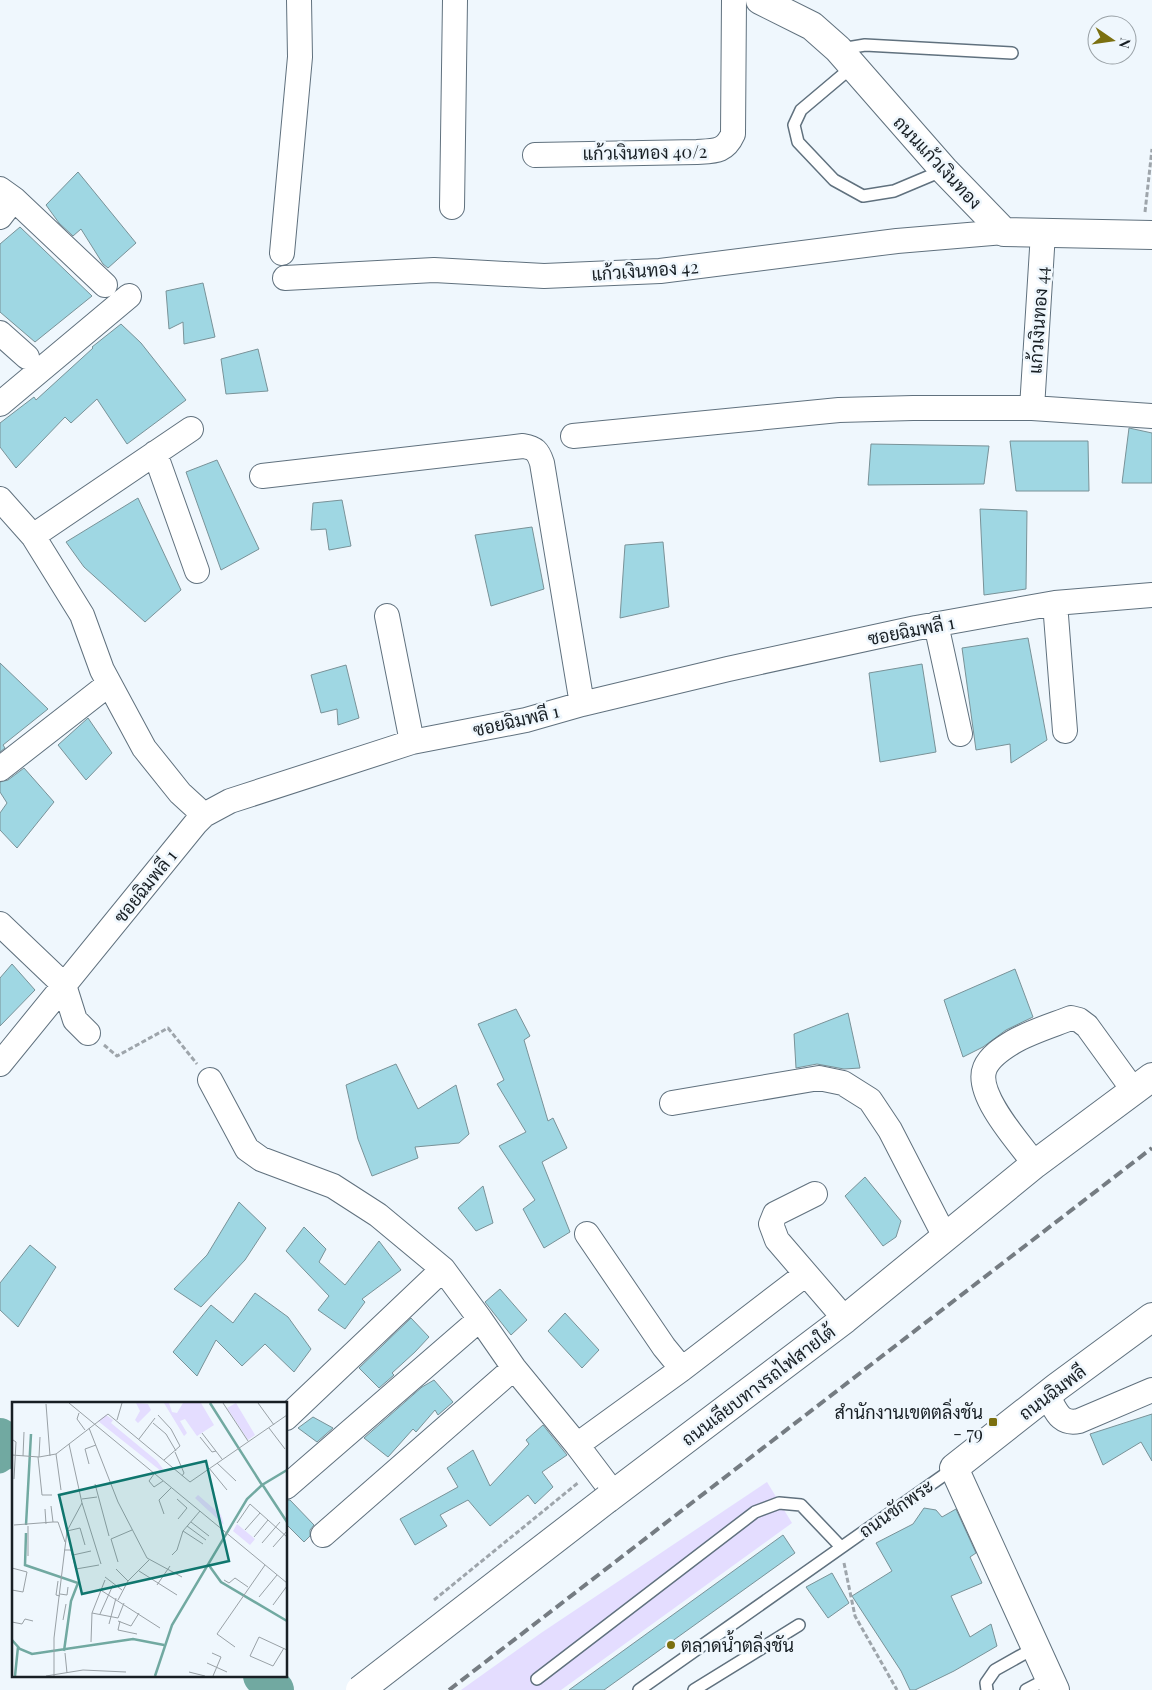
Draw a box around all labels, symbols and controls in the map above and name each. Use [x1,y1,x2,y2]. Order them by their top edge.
north arrow [1087,15,1137,65]
text: N [1115,36,1136,50]
street label: ถนนแก้วเงินทอง [889,110,987,214]
street label: แก้วเงินทอง 40/2 [583,139,707,165]
street label: แก้วเงินทอง 42 [591,254,699,286]
street label: แก้วเงินทอง 44 [1022,265,1054,375]
street label: ซอยฉิมพลี 1 [866,610,957,650]
street label: ซอยฉิมพลี 1 [471,698,562,742]
street label: ซอยฉิมพลี 1 [108,844,182,928]
street label: ถนนเลียบทางรถไฟสายใต้ [676,1319,840,1451]
street label: ถนนฉิมพลี [1014,1359,1090,1425]
place label: สำนักงานเขตตลิ่งชัน - 79 [835,1398,983,1445]
inset map [12,1402,288,1678]
marker: สำนักงานเขตตลิ่งชัน - 79 [987,1416,999,1428]
street label: ถนนชักพระ [854,1474,938,1542]
place label: ตลาดน้ำตลิ่งชัน [681,1630,794,1657]
marker: ตลาดน้ำตลิ่งชัน [665,1639,677,1651]

